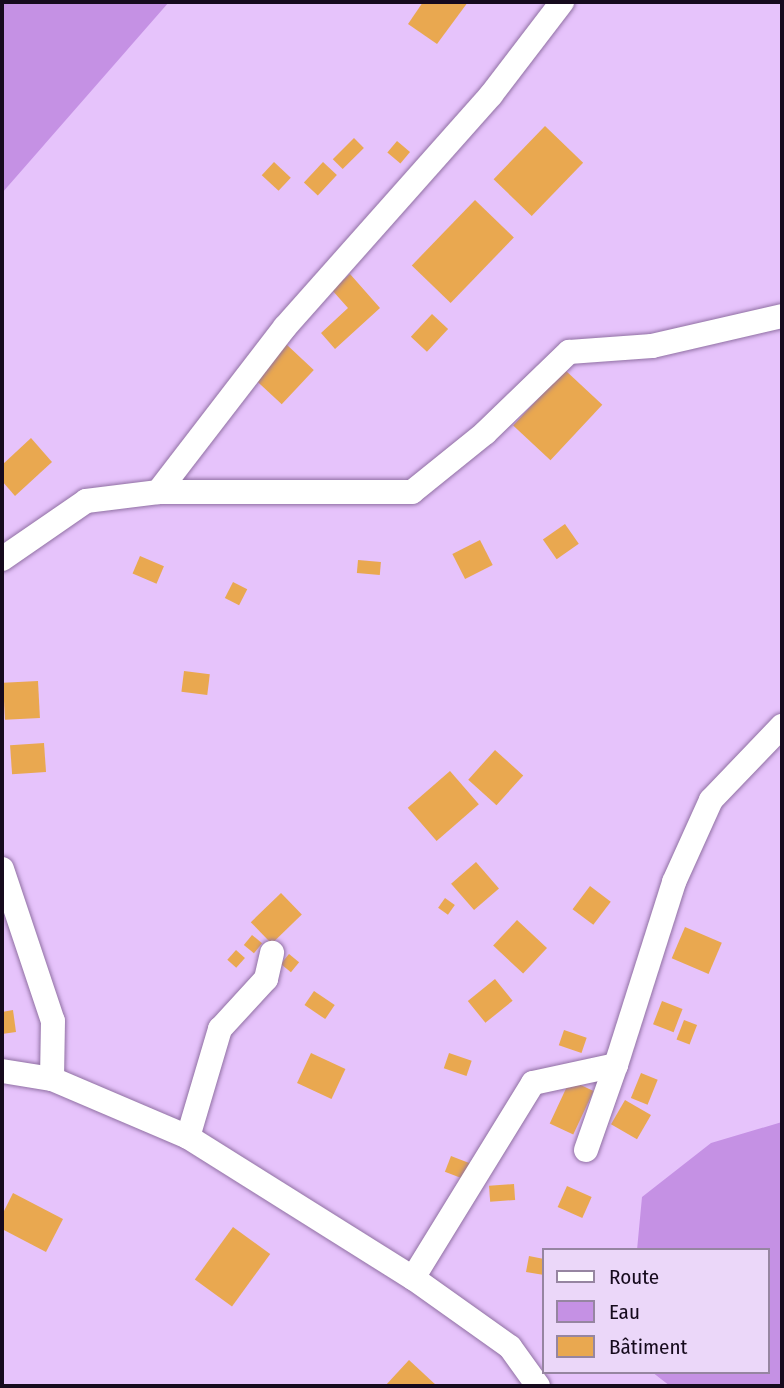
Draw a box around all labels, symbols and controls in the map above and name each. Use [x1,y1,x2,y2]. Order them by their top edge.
legend [542,1248,770,1374]
text: Route [609,1264,659,1290]
text: Eau [609,1299,640,1325]
text: Bâtiment [609,1334,687,1360]

